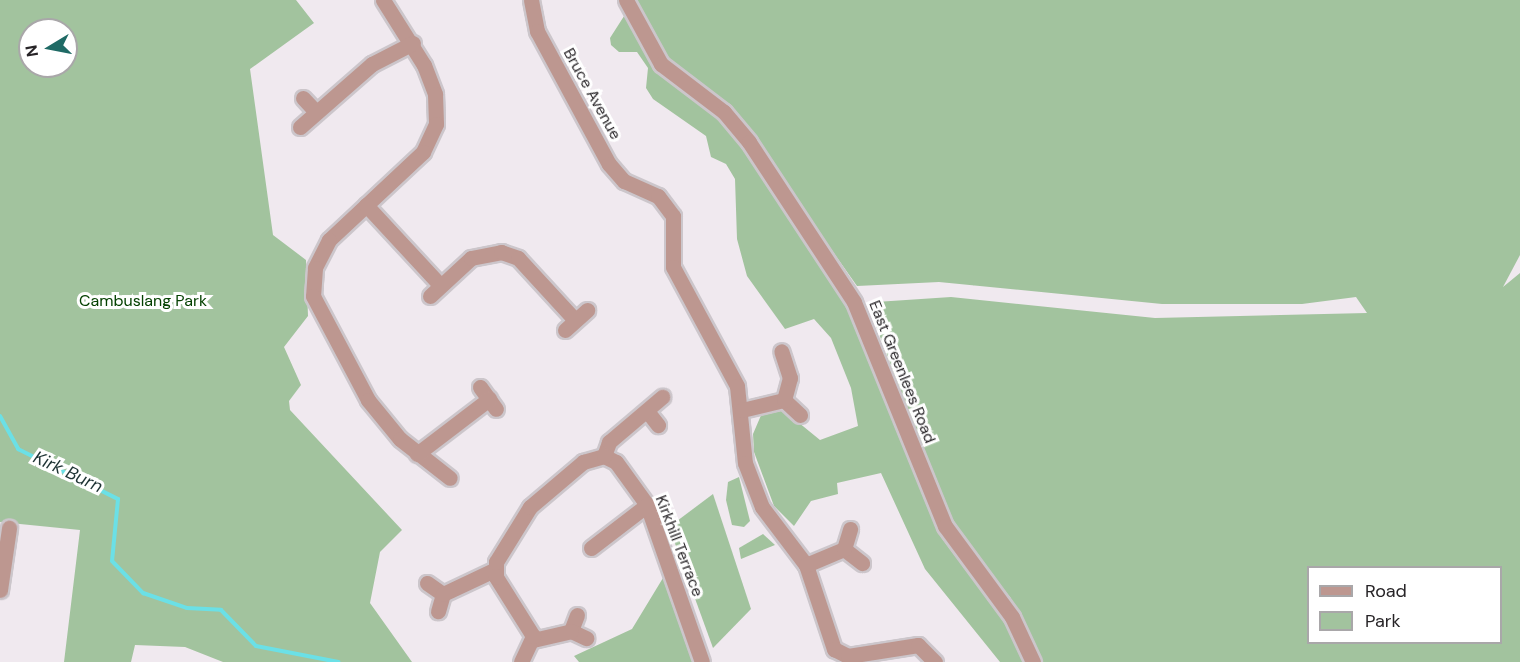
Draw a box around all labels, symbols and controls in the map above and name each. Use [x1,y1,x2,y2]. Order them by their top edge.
north arrow [18,18,78,78]
text: N [20,43,43,58]
street label: Bruce Avenue [559,45,625,143]
park label: Cambuslang Park [79,291,207,311]
street label: East Greenlees Road [865,298,939,446]
water label: Kirk Burn [30,447,106,497]
street label: Kirkhill Terrace [651,493,707,599]
legend [1307,566,1502,644]
text: Road [1365,579,1407,603]
text: Park [1365,609,1401,633]

